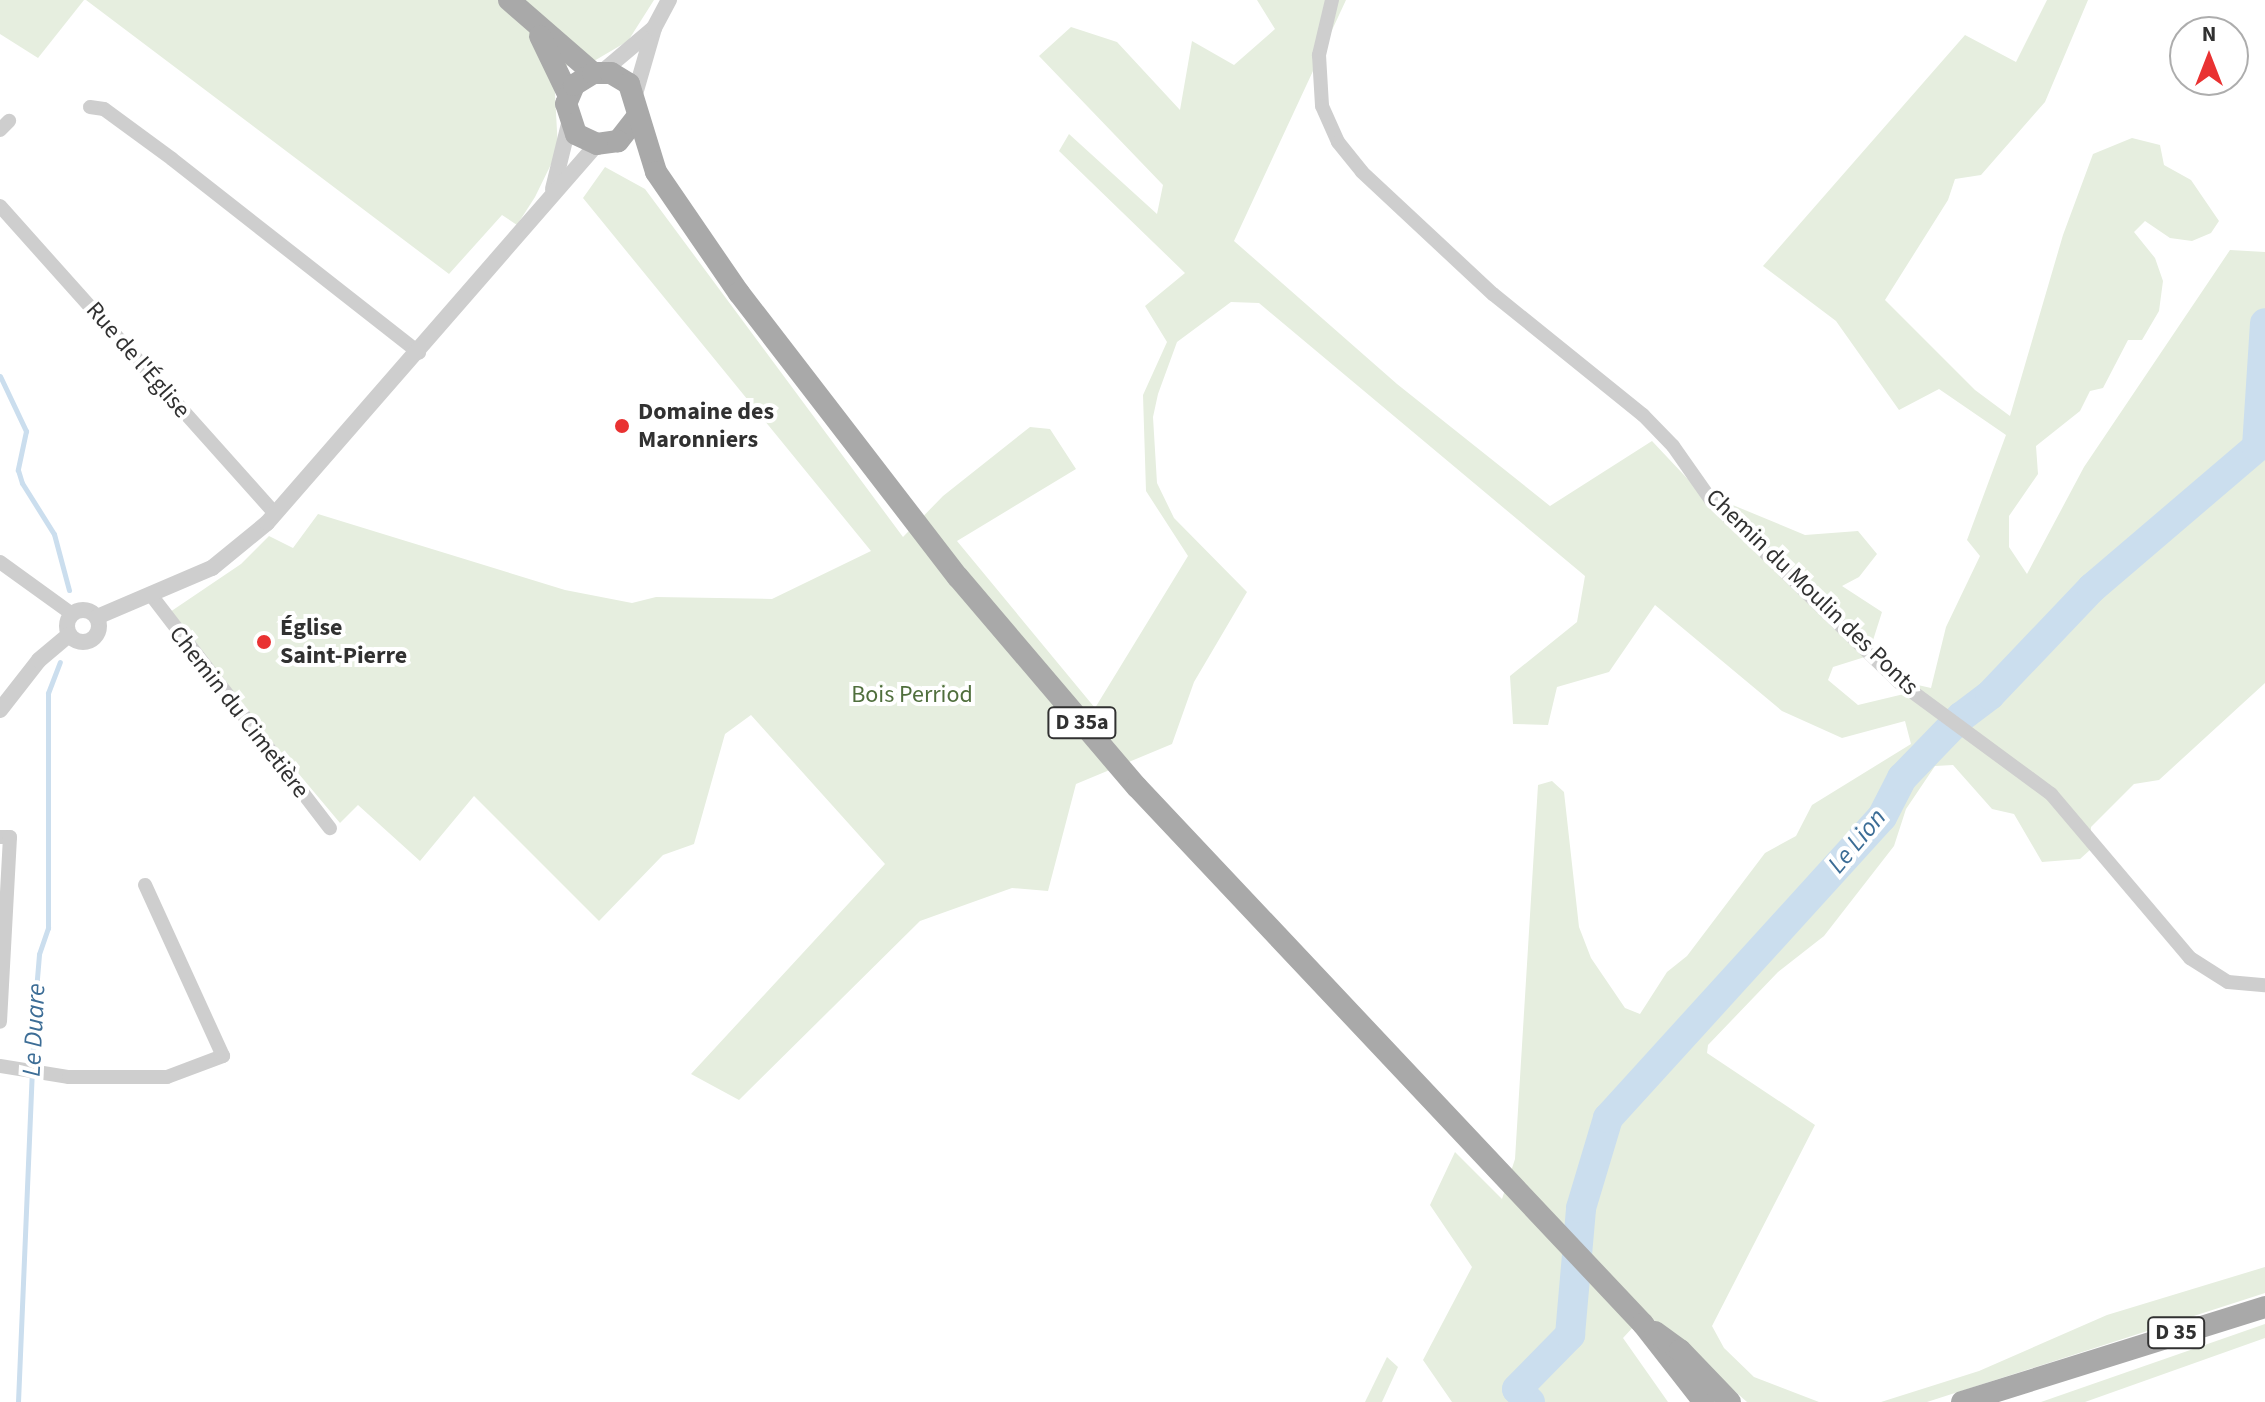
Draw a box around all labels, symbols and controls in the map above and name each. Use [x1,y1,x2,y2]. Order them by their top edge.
north arrow [2169,16,2249,96]
text: N [2202,18,2216,50]
street label: Rue de l'Église [80,296,196,424]
place label: Domaine des Maronniers [638,398,774,454]
marker: Domaine des Maronniers [613,417,631,435]
street label: Chemin du Moulin des Ponts [1700,483,1924,701]
place label: Église Saint-Pierre [280,614,407,670]
street label: Chemin du Cimetière [163,620,315,804]
marker: Église Saint-Pierre [255,633,273,651]
park label: Bois Perriod [851,681,973,709]
road number: D 35a [1046,705,1118,741]
water label: Le Lion [1821,802,1893,880]
water label: Le Duare [16,983,52,1077]
road number: D 35 [2146,1315,2206,1351]

